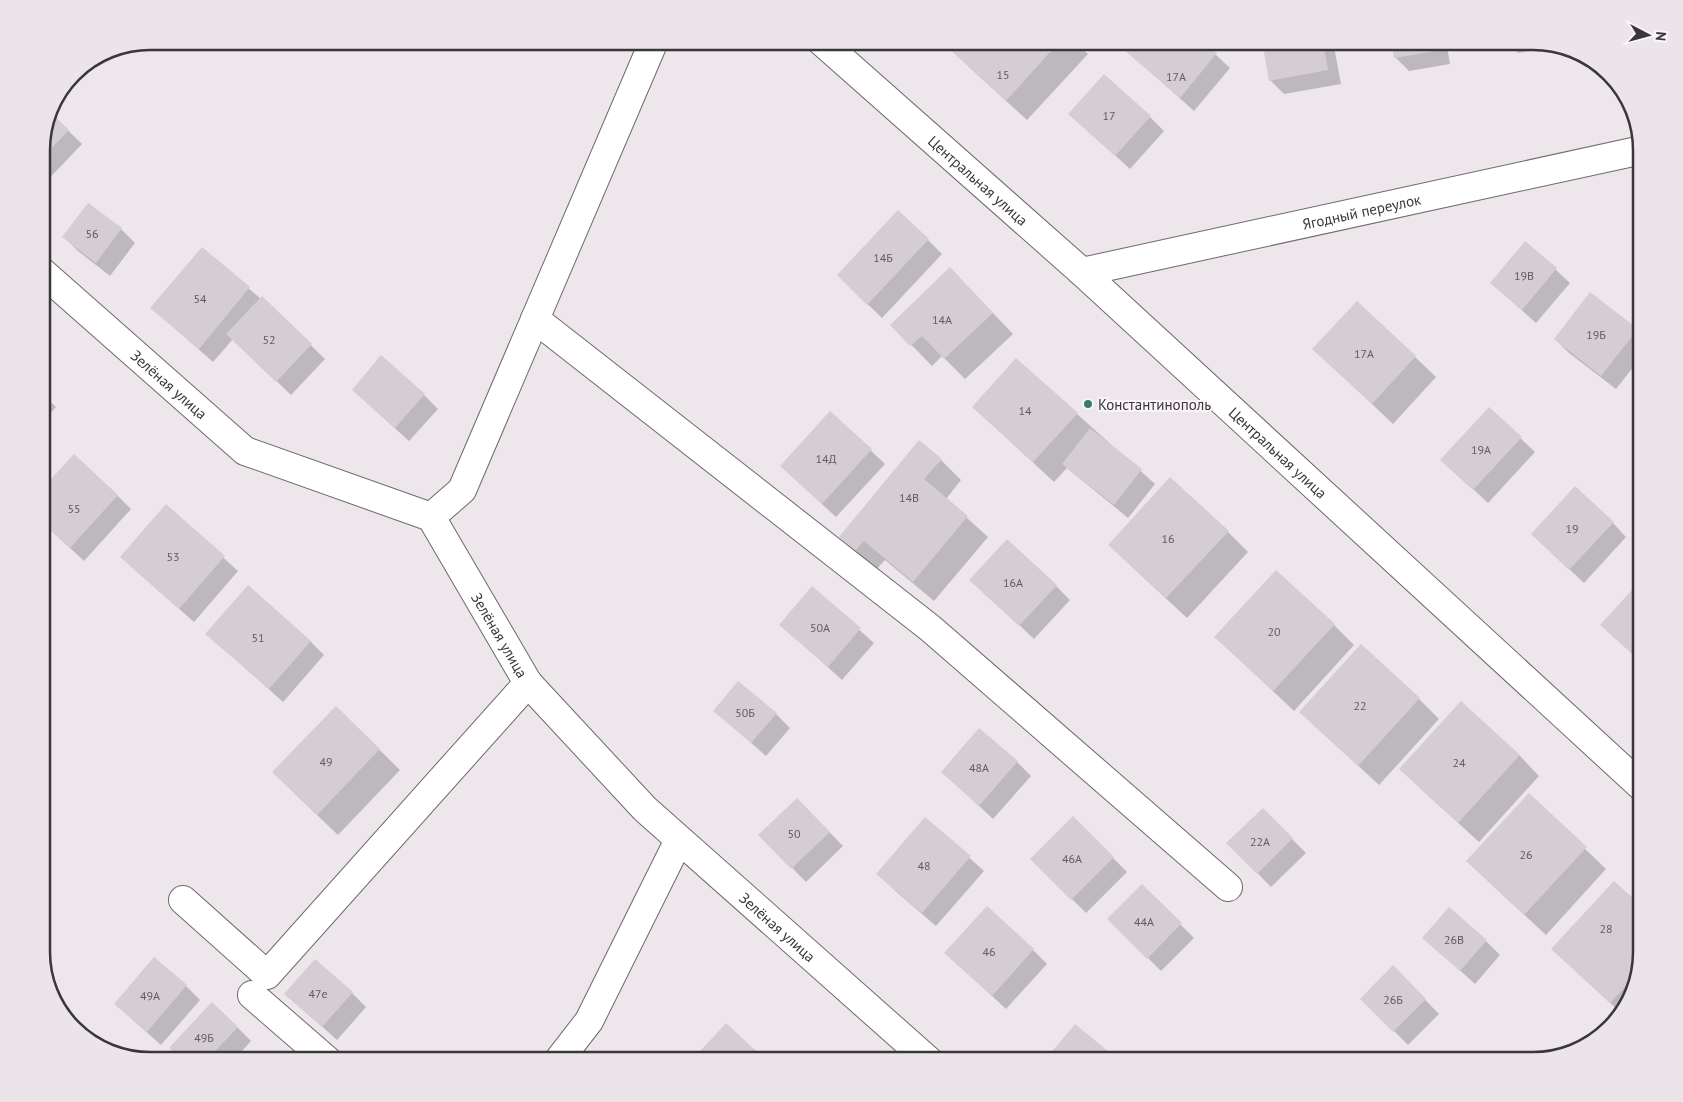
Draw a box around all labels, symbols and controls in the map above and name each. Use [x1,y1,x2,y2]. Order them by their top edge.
north arrow [1623,10,1673,60]
text: N [1651,31,1670,42]
house number: 15 [996,67,1010,82]
house number: 17А [1166,69,1186,84]
house number: 17 [1102,108,1116,123]
street label: Центральная улица [925,131,1032,229]
street label: Ягодный переулок [1300,189,1423,233]
house number: 56 [85,226,99,241]
house number: 14Б [873,250,893,265]
house number: 19В [1514,268,1534,283]
house number: 54 [193,291,207,306]
house number: 14А [932,312,952,327]
house number: 19Б [1586,327,1606,342]
house number: 52 [262,332,276,347]
street label: Зелёная улица [127,345,211,423]
house number: 17А [1354,346,1374,361]
place label: Константинополь [1098,395,1211,414]
marker: Константинополь [1082,398,1094,410]
street label: Центральная улица [1225,402,1331,502]
house number: 14 [1018,403,1032,418]
house number: 19А [1471,442,1491,457]
house number: 14Д [815,451,837,466]
house number: 14В [899,490,919,505]
house number: 55 [67,501,81,516]
house number: 19 [1565,521,1579,536]
house number: 16 [1161,531,1175,546]
house number: 53 [166,549,180,564]
house number: 16А [1003,575,1023,590]
street label: Зелёная улица [468,589,532,681]
house number: 50А [810,620,830,635]
house number: 20 [1267,624,1281,639]
house number: 51 [251,630,265,645]
house number: 22 [1353,698,1367,713]
house number: 50Б [735,705,755,720]
house number: 49 [319,754,333,769]
house number: 24 [1452,755,1466,770]
house number: 48А [969,760,989,775]
house number: 50 [787,826,801,841]
house number: 22А [1250,834,1270,849]
house number: 26 [1519,847,1533,862]
house number: 46А [1062,851,1082,866]
house number: 48 [917,858,931,873]
street label: Зелёная улица [736,888,820,966]
house number: 44А [1134,914,1154,929]
house number: 28 [1599,921,1613,936]
house number: 26В [1444,932,1464,947]
house number: 46 [982,944,996,959]
house number: 47е [308,986,328,1001]
house number: 49А [140,988,160,1003]
house number: 26Б [1383,992,1403,1007]
house number: 49Б [194,1030,214,1045]

